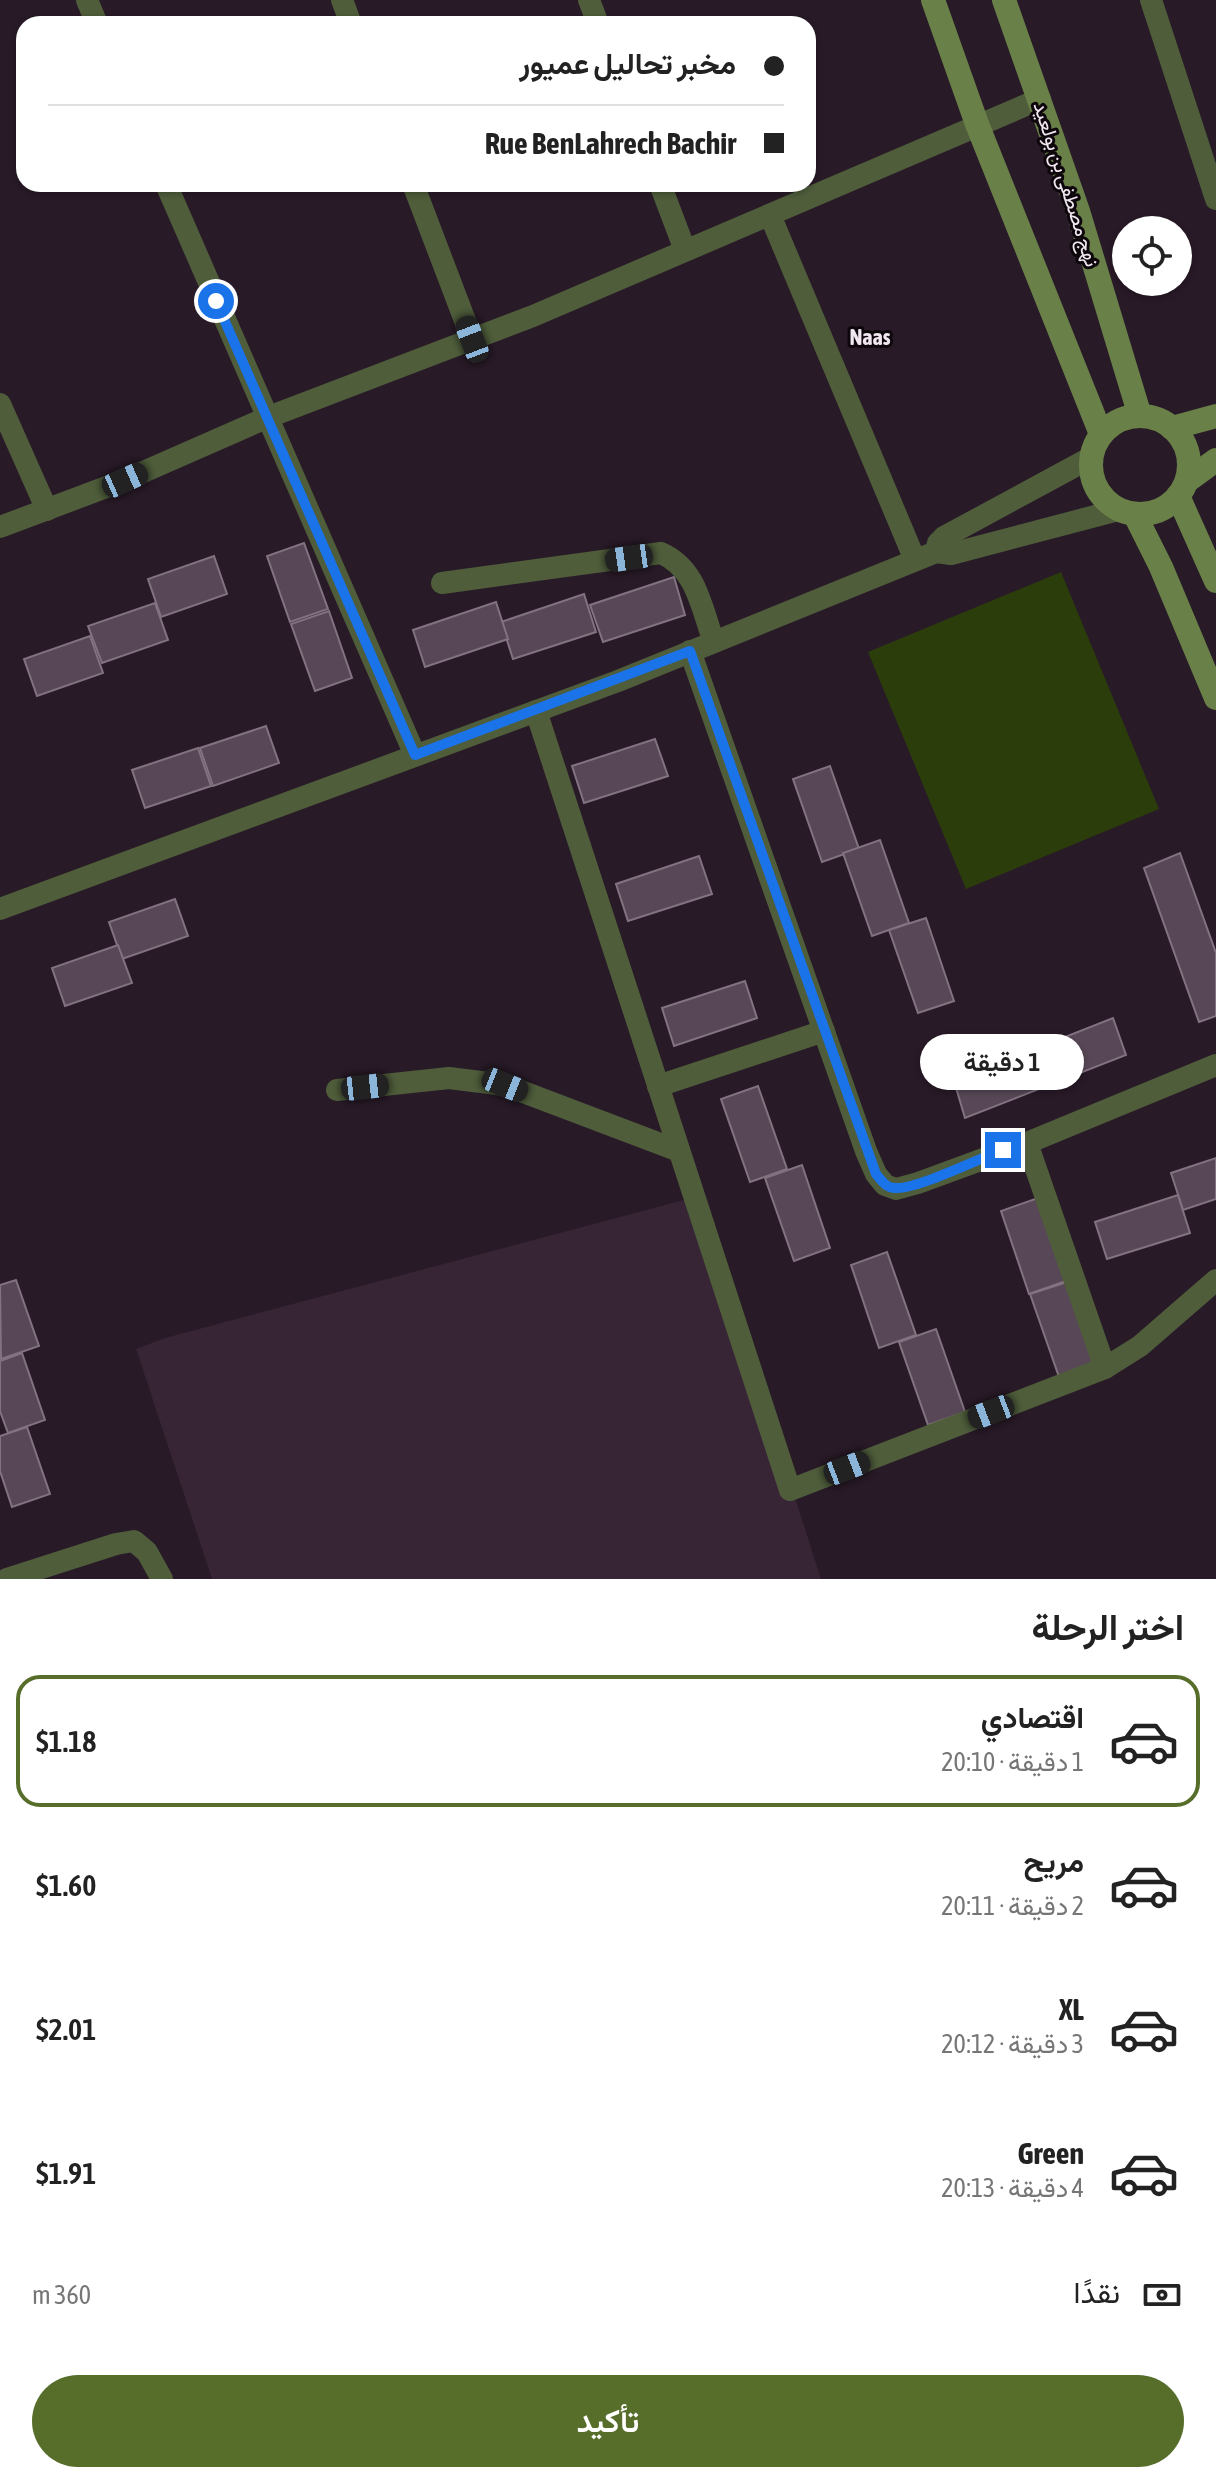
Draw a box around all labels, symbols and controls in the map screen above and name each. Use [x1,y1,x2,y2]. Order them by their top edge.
text: مخبر تحاليل عميور [519,46,736,80]
street label: نهج مصطفى بن بولعيد [1027,99,1105,270]
text: Rue BenLahrech Bachir [485,126,736,160]
map controls [1112,216,1192,296]
button: locate [1112,216,1192,296]
route start [198,283,234,319]
car [452,312,492,366]
district label: Naas [849,324,891,350]
car [98,459,152,501]
car [604,543,654,573]
callout: 1 دقيقة [921,1034,1085,1090]
text: 1 دقيقة [964,1047,1040,1077]
car [478,1065,532,1105]
car [340,1073,390,1101]
route end [985,1132,1021,1168]
car [964,1392,1018,1432]
car [820,1448,874,1488]
text: اختر الرحلة [1031,1606,1184,1648]
text: اقتصادي [981,1700,1084,1734]
icon: car [1108,1705,1180,1777]
text: $1.18 [36,1724,96,1758]
text: 1 دقيقة · 20:10 [941,1747,1084,1777]
text: مريح [1024,1844,1084,1878]
icon: car [1108,1849,1180,1921]
text: $1.60 [36,1868,96,1902]
text: 2 دقيقة · 20:11 [941,1891,1084,1921]
text: XL [1059,1992,1084,2026]
icon: car [1108,1993,1180,2065]
text: $2.01 [36,2012,96,2046]
text: 3 دقيقة · 20:12 [941,2029,1084,2059]
text: Green [1018,2136,1084,2170]
icon: car [1108,2137,1180,2209]
text: $1.91 [36,2156,96,2190]
text: 4 دقيقة · 20:13 [941,2173,1084,2203]
icon: cash [1140,2273,1184,2317]
text: نقدًا [1074,2275,1120,2309]
text: 360 m [32,2280,91,2310]
button: تأكيد [32,2375,1184,2467]

